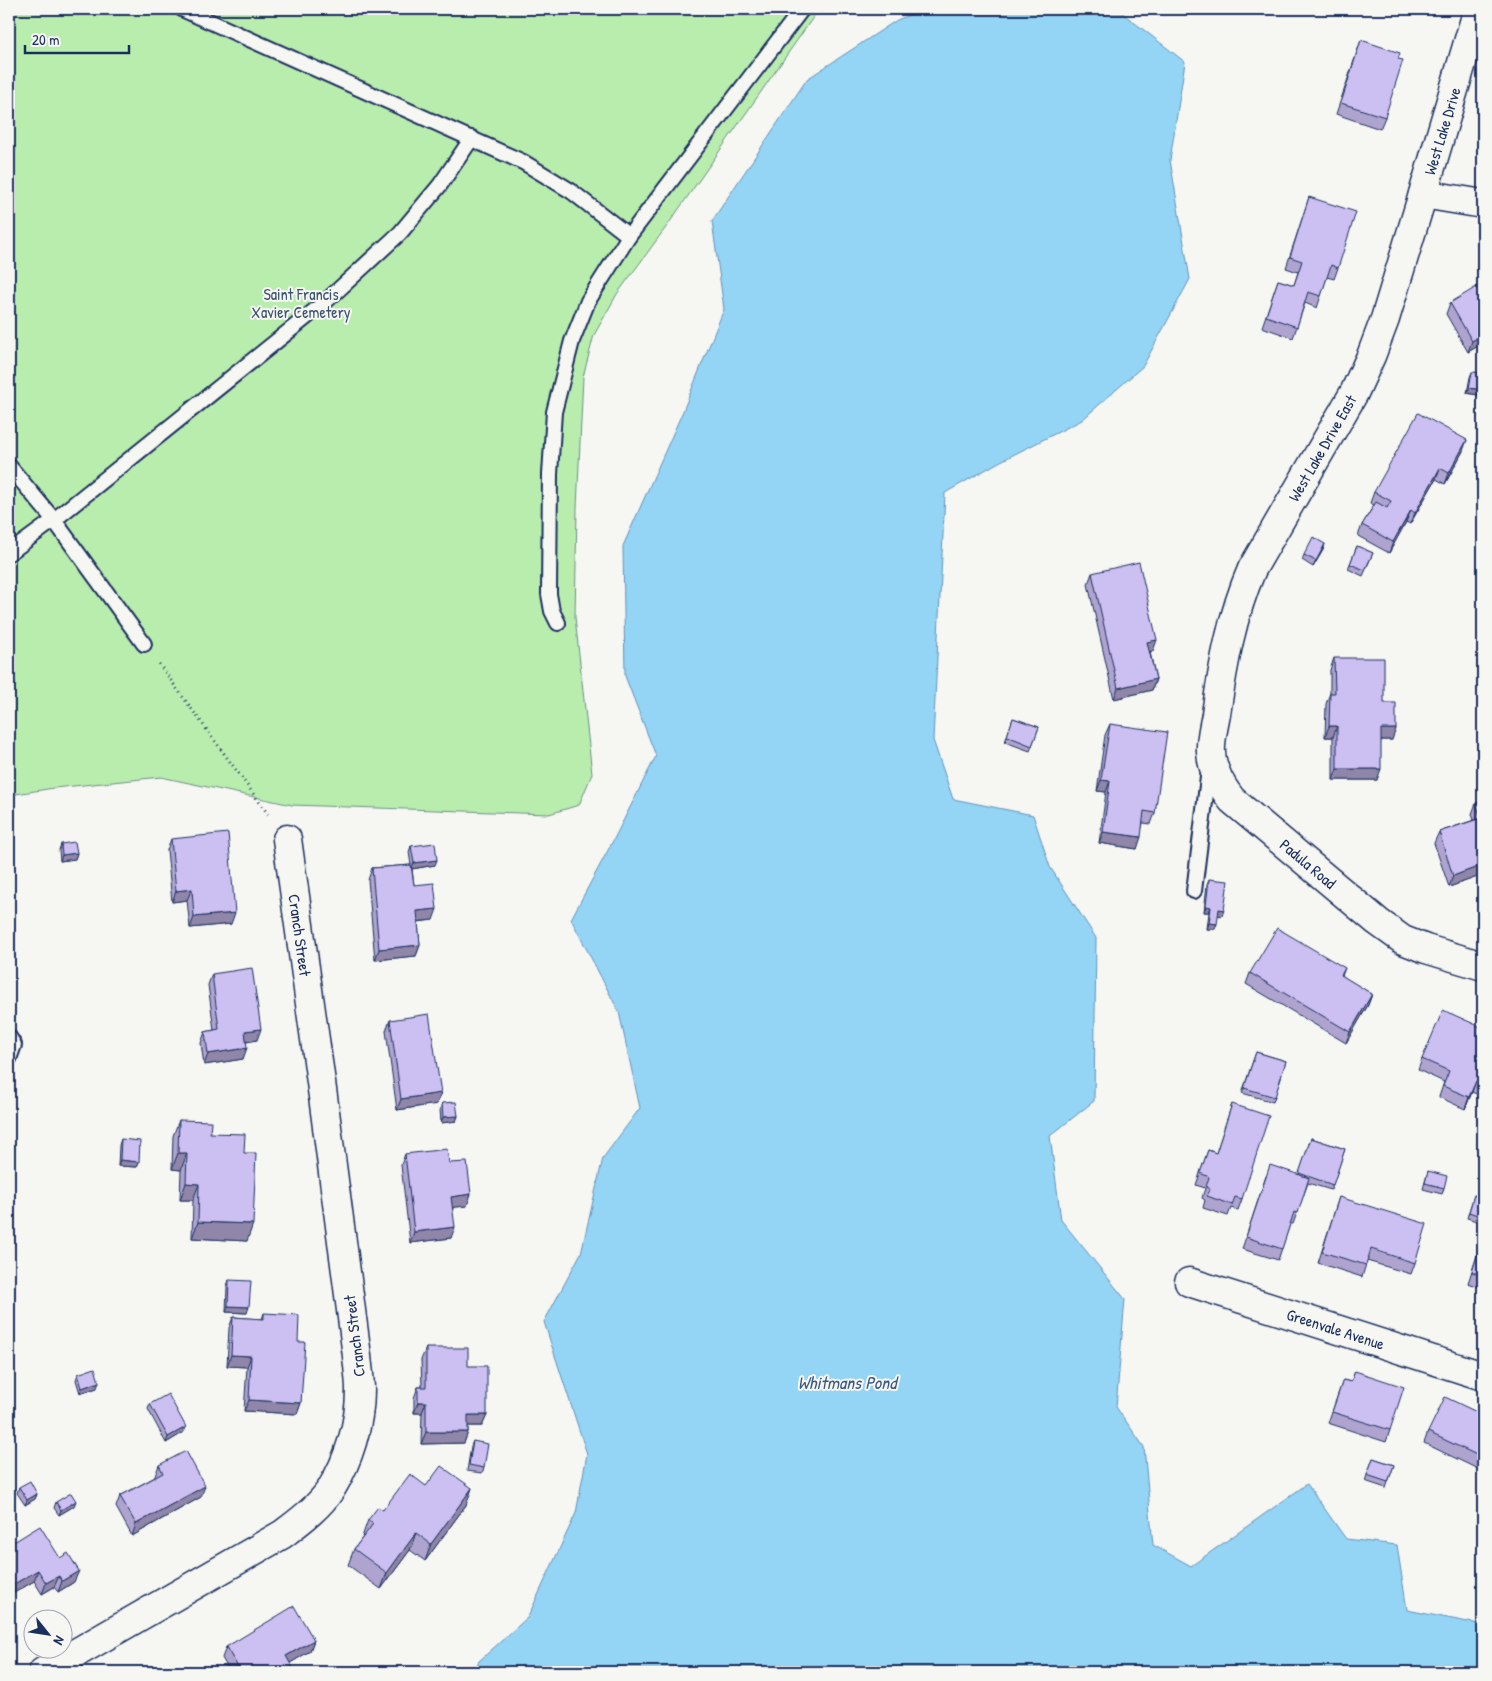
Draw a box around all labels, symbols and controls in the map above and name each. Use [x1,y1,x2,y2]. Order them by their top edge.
scale bar [25,22,129,54]
text: 20 m [32,29,59,50]
street label: West Lake Drive [1418,84,1466,178]
park label: Saint Francis Xavier Cemetery [251,283,351,323]
street label: West Lake Drive East [1283,390,1362,505]
street label: Padula Road [1275,834,1341,894]
street label: Cranch Street [283,893,317,978]
street label: Cranch Street [338,1293,370,1378]
street label: Greenvale Avenue [1284,1303,1388,1355]
water label: Whitmans Pond [798,1370,899,1395]
north arrow [22,1608,72,1658]
text: N [49,1633,70,1649]

